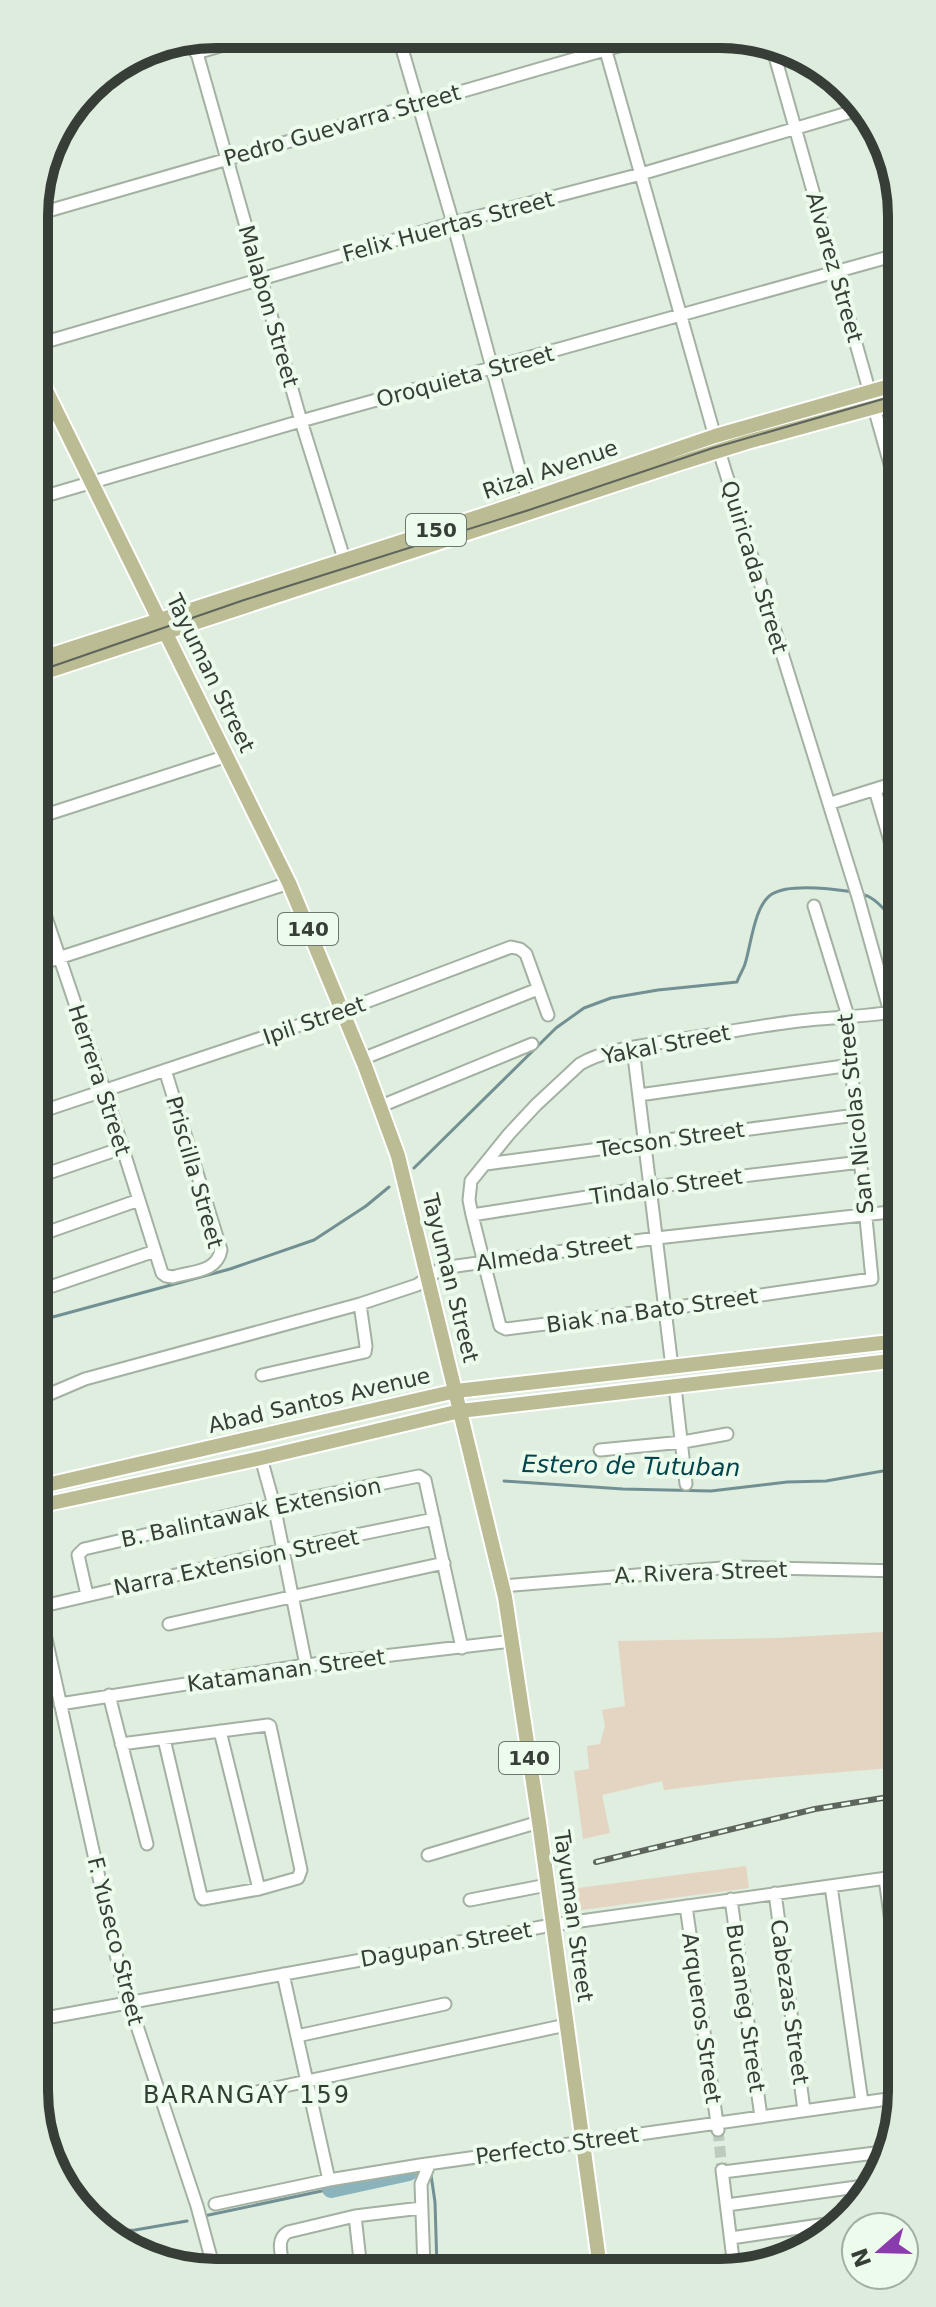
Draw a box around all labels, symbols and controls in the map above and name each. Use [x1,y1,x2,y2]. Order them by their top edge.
street label: Pedro Guevarra Street [221,80,464,171]
street label: Felix Huertas Street [340,186,557,267]
street label: Alvarez Street [801,189,868,346]
street label: Malabon Street [233,222,304,390]
street label: Oroquieta Street [374,341,557,412]
street label: Rizal Avenue [479,435,621,504]
street label: Quiricada Street [716,478,793,657]
road number: 150 [406,514,466,546]
street label: Tayuman Street [161,589,260,757]
road number: 140 [278,913,338,945]
street label: Ipil Street [260,991,369,1050]
street label: Herrera Street [63,1002,136,1159]
street label: San Nicolas Street [833,1012,878,1215]
street label: Yakal Street [599,1020,732,1069]
street label: Priscilla Street [161,1093,228,1252]
street label: Tecson Street [595,1117,746,1162]
street label: Tindalo Street [587,1163,744,1210]
street label: Tayuman Street [417,1190,484,1365]
street label: Almeda Street [474,1229,634,1276]
street label: Biak na Bato Street [545,1283,760,1338]
street label: Abad Santos Avenue [206,1363,433,1438]
water label: Estero de Tutuban [521,1450,741,1482]
street label: B. Balintawak Extension [119,1473,383,1552]
street label: Narra Extension Street [111,1524,361,1601]
street label: A. Rivera Street [614,1557,788,1588]
street label: Katamanan Street [185,1644,387,1697]
road number: 140 [499,1742,559,1774]
street label: Tayuman Street [549,1828,598,2004]
street label: F. Yuseco Street [83,1854,149,2028]
street label: Dagupan Street [358,1917,534,1972]
street label: Cabezas Street [766,1918,814,2087]
street label: Bucaneg Street [721,1922,770,2094]
street label: Arqueros Street [677,1931,726,2106]
district label: BARANGAY 159 [143,2081,351,2109]
street label: Perfecto Street [474,2122,641,2169]
north arrow [840,2211,920,2291]
text: N [847,2245,877,2271]

